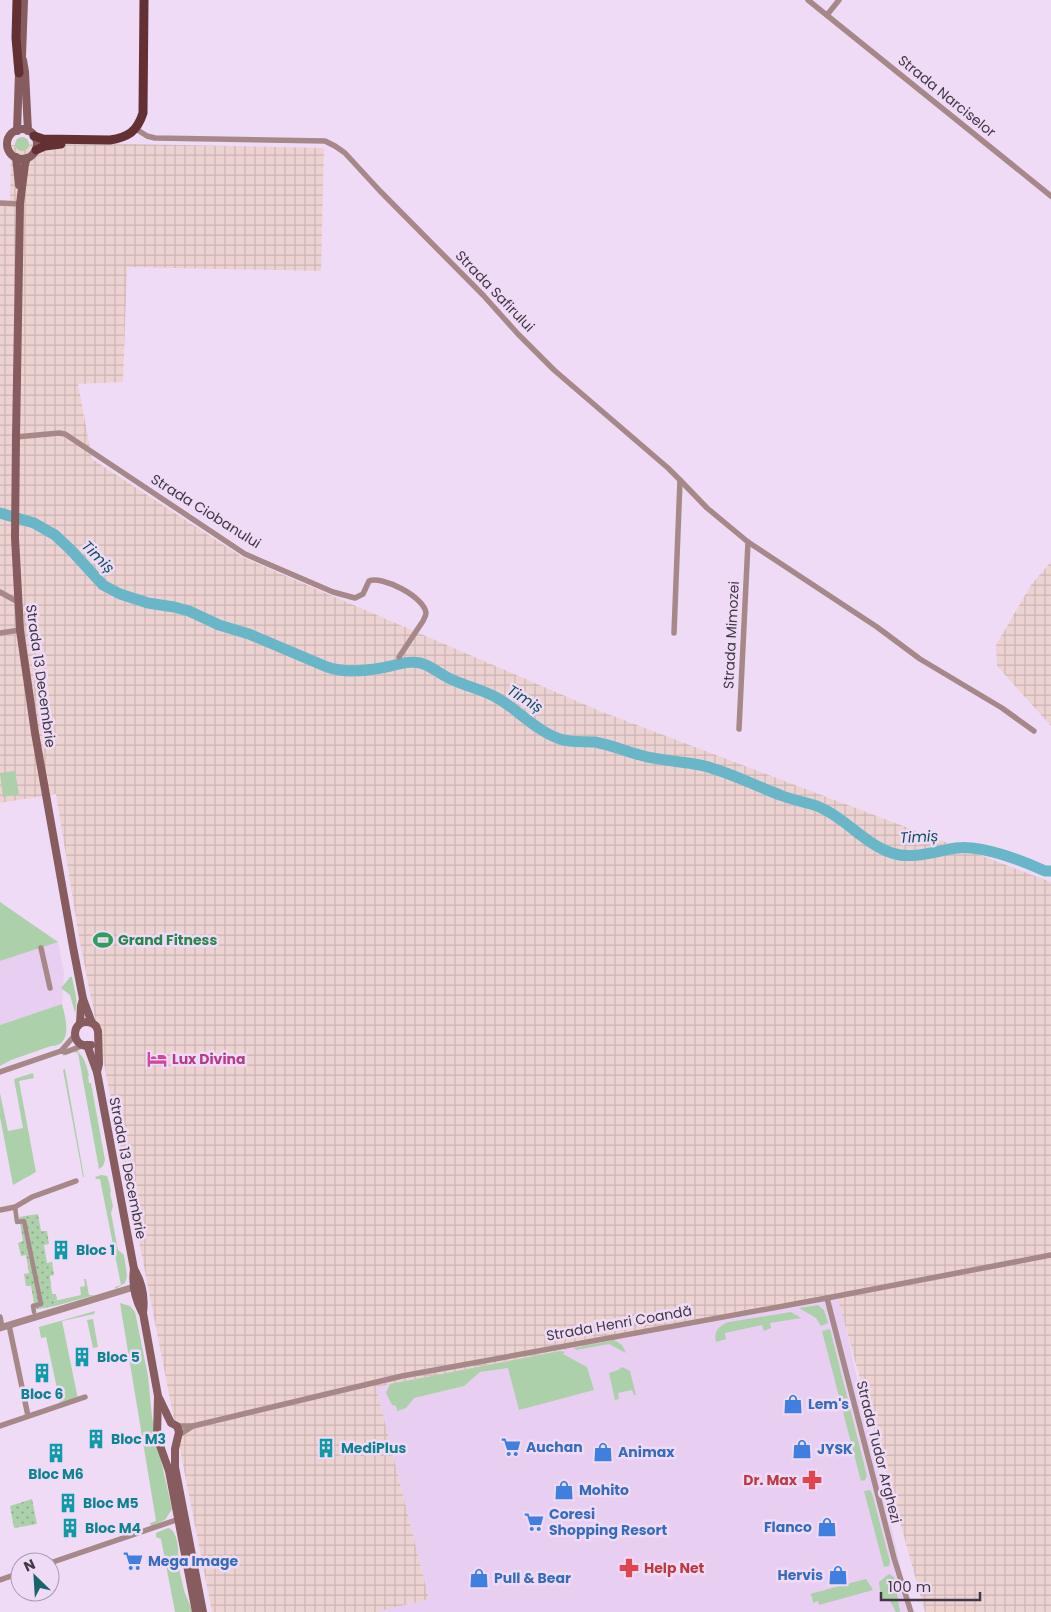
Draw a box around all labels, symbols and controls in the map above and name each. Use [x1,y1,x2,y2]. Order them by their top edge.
street label: Strada Narciselor [894,50,1000,142]
street label: Strada Safirului [451,246,539,336]
street label: Strada Ciobanului [147,469,265,553]
water label: Timiș [77,536,120,578]
street label: Strada Mimozei [718,581,744,689]
street label: Strada 13 Decembrie [21,603,61,749]
water label: Timiș [503,679,547,718]
water label: Timiș [899,825,939,848]
sports icon: Grand Fitness [92,929,114,951]
place label: Grand Fitness [118,930,217,950]
hotel icon: Lux Divina [146,1048,168,1070]
place label: Lux Divina [172,1049,245,1069]
street label: Strada 13 Decembrie [104,1095,152,1241]
building icon: Bloc 1 [50,1239,72,1261]
place label: Bloc 1 [76,1240,115,1260]
street label: Strada Henri Coandă [545,1300,693,1346]
building icon: Bloc 5 [71,1346,93,1368]
place label: Bloc 5 [97,1347,140,1367]
building icon: Bloc 6 [31,1362,53,1384]
street label: Strada Tudor Arghezi [852,1379,906,1525]
place label: Bloc 6 [21,1384,63,1404]
shop icon: Lem's [782,1393,804,1415]
place label: Lem's [808,1394,849,1414]
building icon: Bloc M3 [85,1428,107,1450]
place label: Bloc M3 [111,1429,166,1449]
supermarket icon: Auchan [500,1436,522,1458]
building icon: MediPlus [315,1437,337,1459]
place label: Auchan [526,1437,583,1457]
place label: MediPlus [341,1438,406,1458]
shop icon: JYSK [791,1438,813,1460]
place label: JYSK [817,1439,853,1459]
shop icon: Animax [592,1441,614,1463]
building icon: Bloc M6 [45,1442,67,1464]
place label: Animax [618,1442,675,1462]
place label: Bloc M6 [28,1464,84,1484]
pharmacy icon: Dr. Max [801,1469,823,1491]
place label: Dr. Max [743,1470,798,1490]
shop icon: Mohito [553,1479,575,1501]
place label: Mohito [579,1480,629,1500]
building icon: Bloc M5 [57,1492,79,1514]
place label: Bloc M5 [83,1493,139,1513]
place label: Coresi Shopping Resort [549,1504,667,1540]
supermarket icon: Coresi Shopping Resort [523,1511,545,1533]
shop icon: Flanco [816,1516,838,1538]
building icon: Bloc M4 [59,1517,81,1539]
place label: Flanco [764,1517,812,1537]
place label: Bloc M4 [85,1518,141,1538]
supermarket icon: Mega Image [122,1550,144,1572]
place label: Mega Image [148,1551,238,1571]
north arrow [10,1552,60,1602]
text: N [21,1554,39,1577]
pharmacy icon: Help Net [618,1557,640,1579]
place label: Help Net [644,1558,705,1578]
shop icon: Hervis [827,1564,849,1586]
place label: Hervis [777,1565,823,1585]
shop icon: Pull & Bear [468,1567,490,1589]
place label: Pull & Bear [494,1568,571,1588]
scale bar [881,1570,980,1602]
text: 100 m [888,1576,931,1597]

